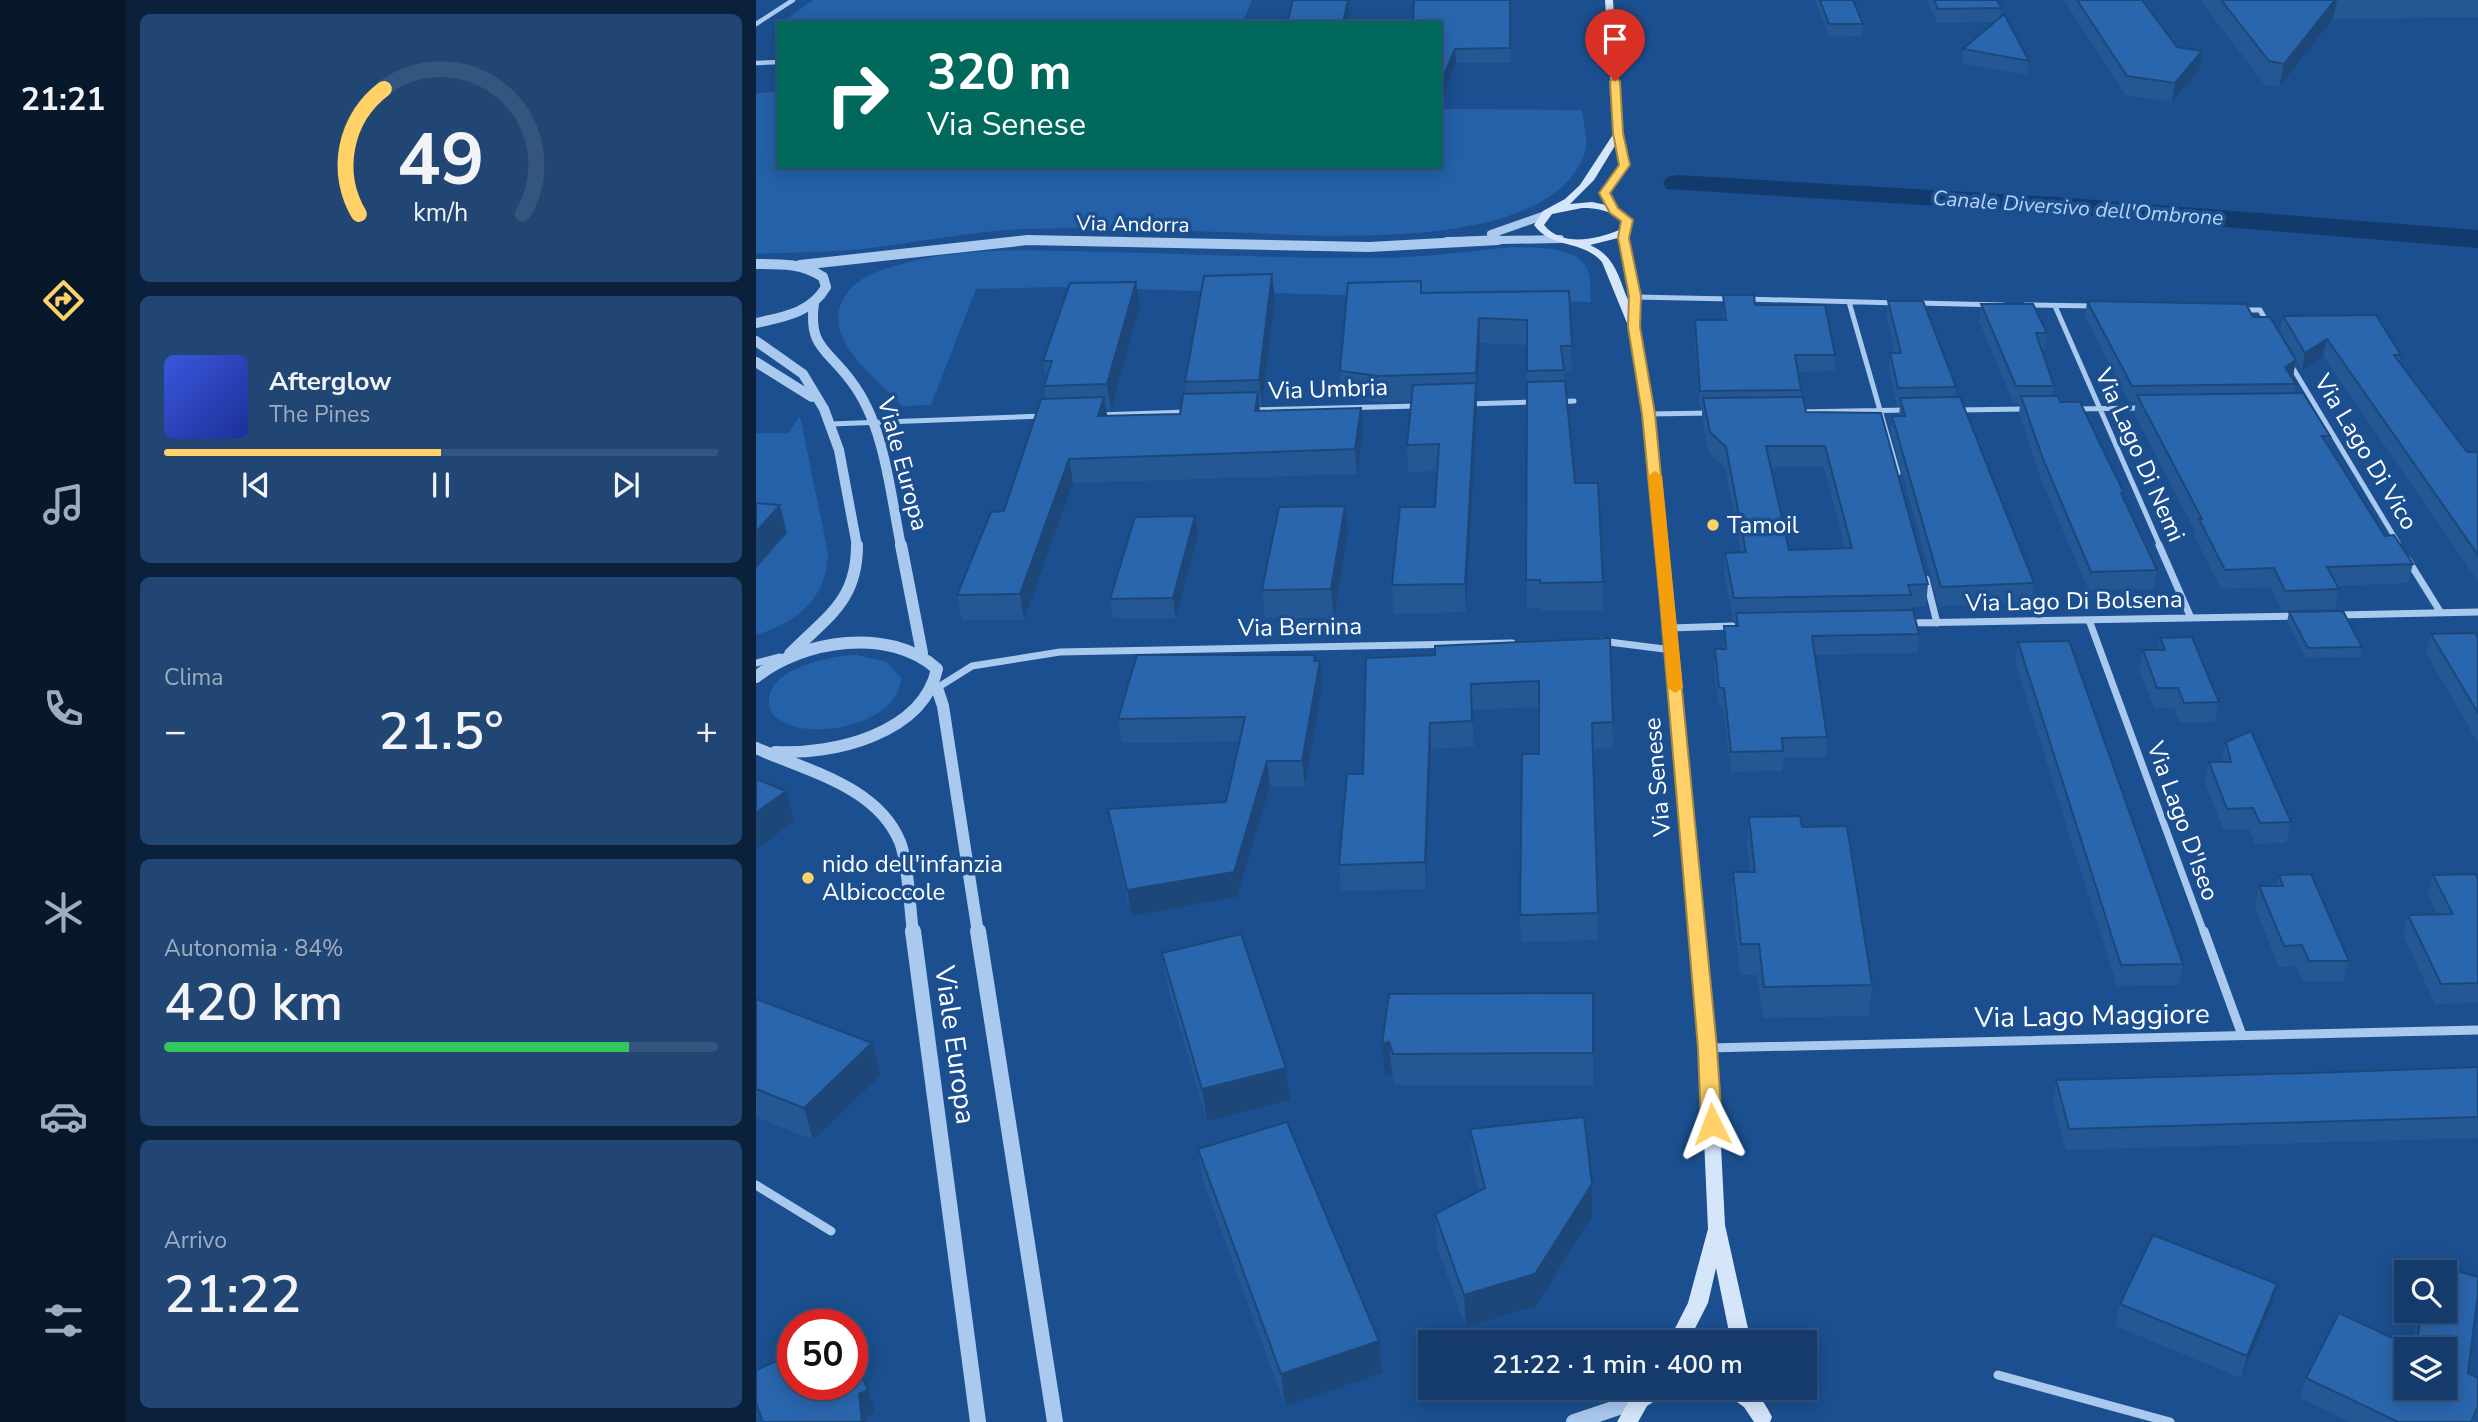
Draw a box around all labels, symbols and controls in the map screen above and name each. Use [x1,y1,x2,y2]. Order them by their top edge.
pin [1585,9,1645,81]
icon: arrive [1596,20,1634,58]
text: 320 m [927,39,1071,106]
icon: right [812,49,903,140]
text: 21:21 [21,78,105,121]
text: Via Senese [927,103,1086,146]
text: 49 [397,110,485,210]
water label: Canale Diversivo dell'Ombrone [1932,184,2224,232]
text: km/h [413,196,469,230]
street label: Via Andorra [1075,209,1190,239]
icon: directions [39,276,88,325]
street label: Via Lago Di Nemi [2087,362,2193,547]
text: Afterglow [269,364,392,399]
street label: Via Lago Di Vico [2306,367,2425,536]
street label: Via Umbria [1267,371,1388,407]
street label: Viale Europa [870,393,936,534]
text: The Pines [269,399,370,430]
icon: previous [237,466,275,504]
icon: pause [422,466,460,504]
icon: next [607,466,645,504]
icon: music [39,480,88,529]
place label: Tamoil [1727,509,1799,541]
marker: Tamoil [1705,517,1721,533]
street label: Via Lago Di Bolsena [1964,583,2183,619]
street label: Via Bernina [1237,610,1362,644]
text: Clima [164,662,224,693]
icon: phone [39,684,88,733]
text: 21.5° [378,696,504,767]
text: − [164,706,187,757]
text: + [695,706,718,757]
street label: Via Senese [1636,716,1678,839]
street label: Via Lago D'Iseo [2139,736,2227,905]
place label: nido dell'infanzia Albicoccole [822,848,1003,908]
marker: nido dell'infanzia Albicoccole [800,870,816,886]
icon: climate [39,888,88,937]
text: Autonomia · 84% [164,933,344,964]
street label: Viale Europa [925,962,985,1127]
text: 420 km [164,967,343,1038]
street label: Via Lago Maggiore [1973,995,2210,1037]
position arrow [1675,1087,1749,1161]
icon: car [39,1092,88,1141]
text: Arrivo [164,1225,227,1256]
text: 21:22 [164,1259,301,1330]
map controls [2394,1260,2457,1400]
button: search [2394,1260,2457,1323]
icon: filters [39,1296,88,1345]
speed limit sign: 50 [777,1309,868,1400]
button: layers [2394,1337,2457,1400]
text: 21:22 · 1 min · 400 m [1492,1347,1743,1382]

